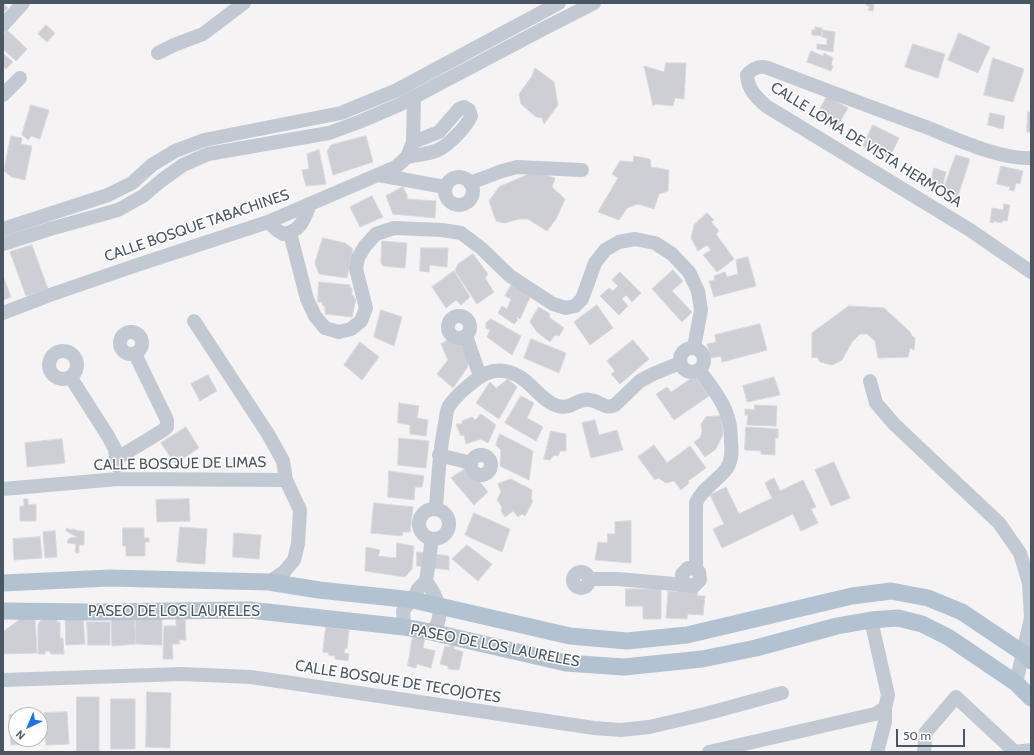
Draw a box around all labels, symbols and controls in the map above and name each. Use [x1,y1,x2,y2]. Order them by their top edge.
street label: CALLE LOMA DE VISTA HERMOSA [767,78,965,212]
street label: CALLE BOSQUE TABACHINES [102,186,292,266]
street label: CALLE BOSQUE DE LIMAS [94,453,266,475]
street label: PASEO DE LOS LAURELES [88,603,260,621]
street label: PASEO DE LOS LAURELES [409,621,581,671]
street label: CALLE BOSQUE DE TECOJOTES [294,657,502,707]
north arrow [8,707,48,747]
scale bar [898,721,967,747]
text: N [13,727,28,743]
text: 50 m [903,728,931,743]

